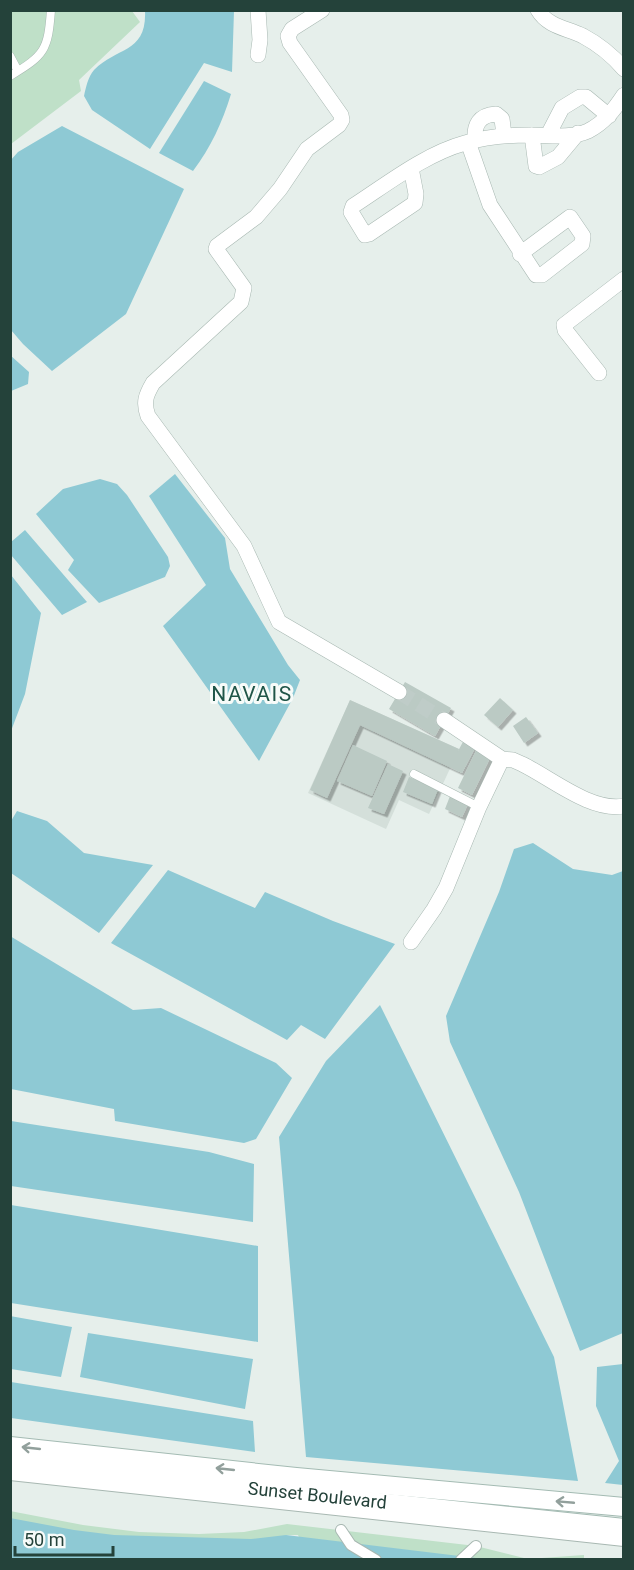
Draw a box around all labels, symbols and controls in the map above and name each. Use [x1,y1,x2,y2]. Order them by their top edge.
district label: NAVAIS [211,682,293,706]
one-way arrow [22,1442,41,1453]
one-way arrow [215,1463,235,1474]
street label: Sunset Boulevard [247,1477,388,1513]
one-way arrow [556,1496,576,1507]
scale bar [15,1519,112,1557]
text: 50 m [24,1529,64,1550]

